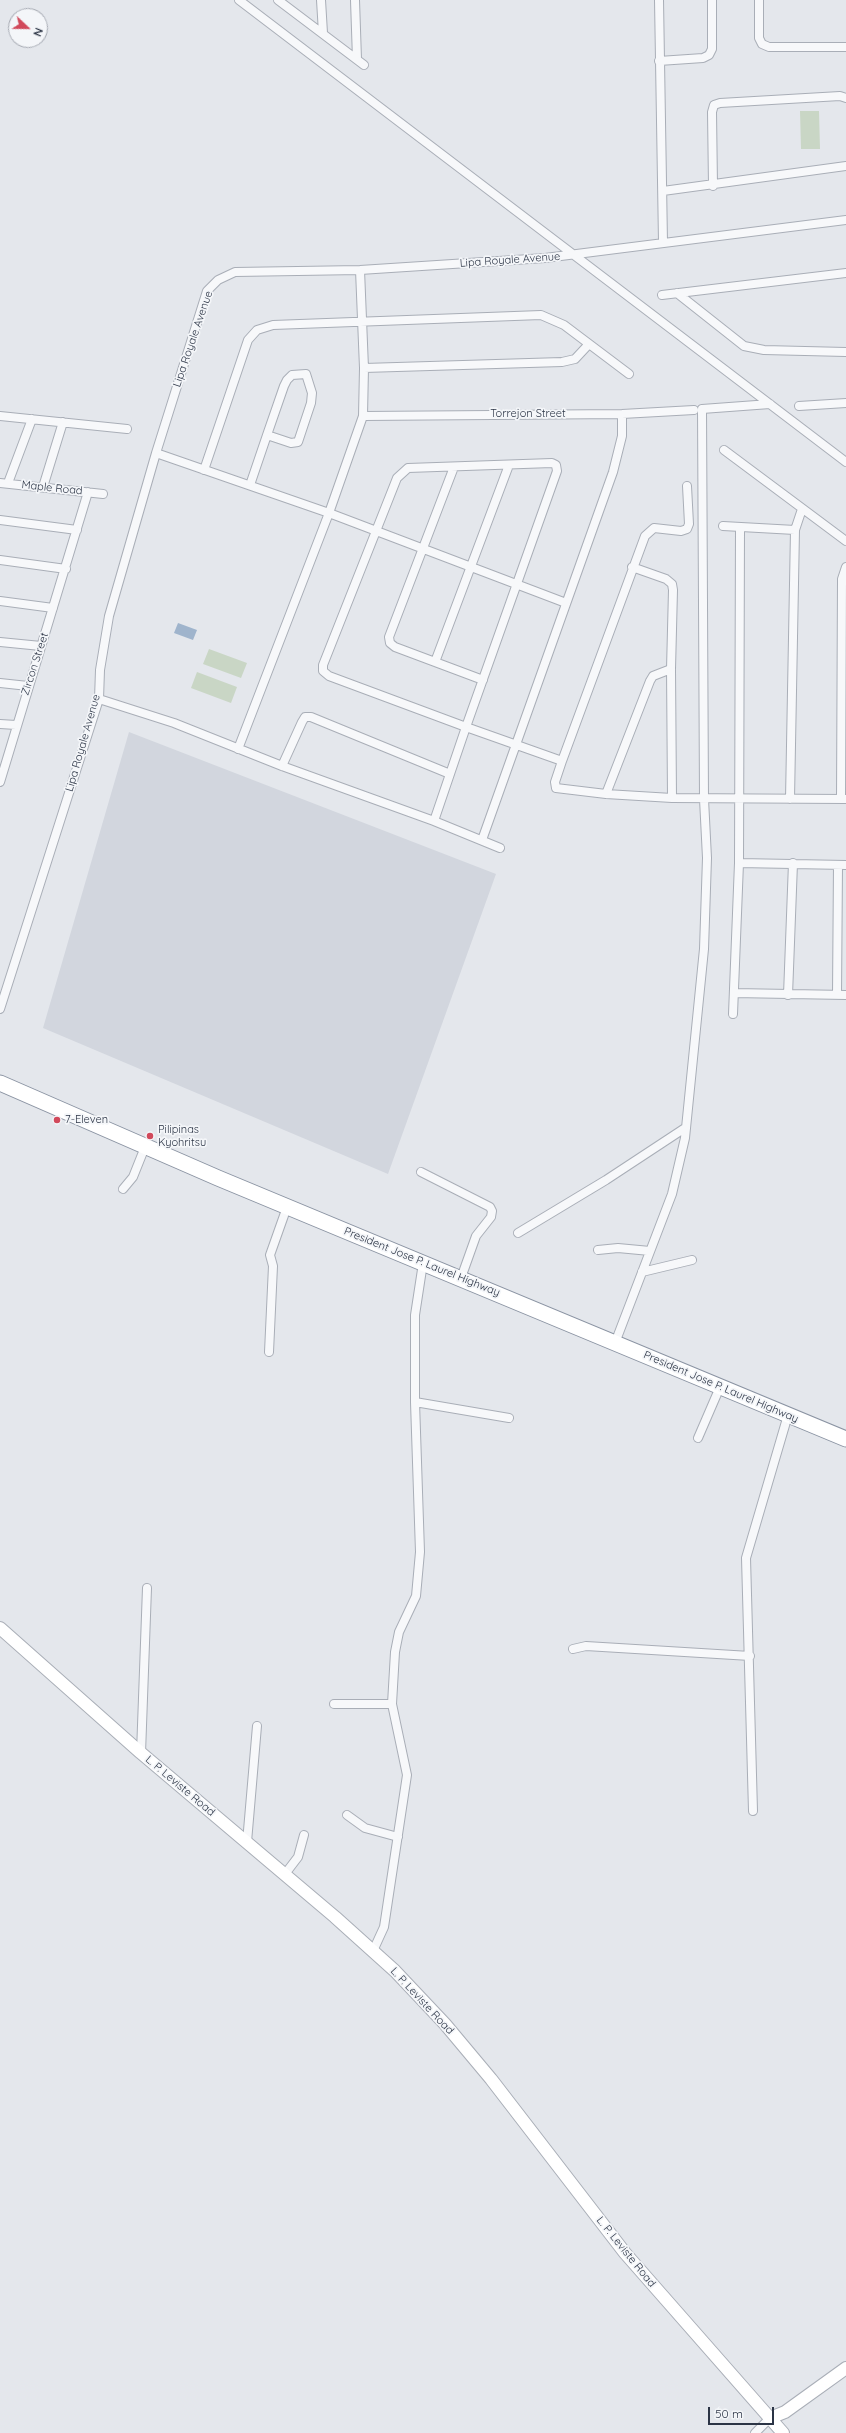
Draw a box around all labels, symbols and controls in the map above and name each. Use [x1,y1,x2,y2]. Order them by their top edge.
north arrow [8,8,48,48]
text: N [30,26,46,38]
street label: Lipa Royale Avenue [459,250,561,270]
street label: Lipa Royale Avenue [170,289,216,389]
street label: Torrejon Street [490,407,566,421]
street label: Maple Road [21,478,83,498]
street label: Zircon Street [19,631,51,697]
street label: Lipa Royale Avenue [63,693,103,793]
place label: 7-Eleven [65,1113,108,1127]
marker: 7-Eleven [52,1115,62,1125]
place label: Pilipinas Kyohritsu [158,1123,206,1149]
marker: Pilipinas Kyohritsu [145,1131,155,1141]
street label: President Jose P. Laurel Highway [342,1225,502,1299]
street label: President Jose P. Laurel Highway [642,1348,800,1426]
street label: L. P. Leviste Road [143,1753,217,1819]
street label: L. P. Leviste Road [388,1965,456,2037]
street label: L. P. Leviste Road [594,2214,658,2290]
scale bar [710,2399,776,2425]
text: 50 m [715,2406,743,2421]

